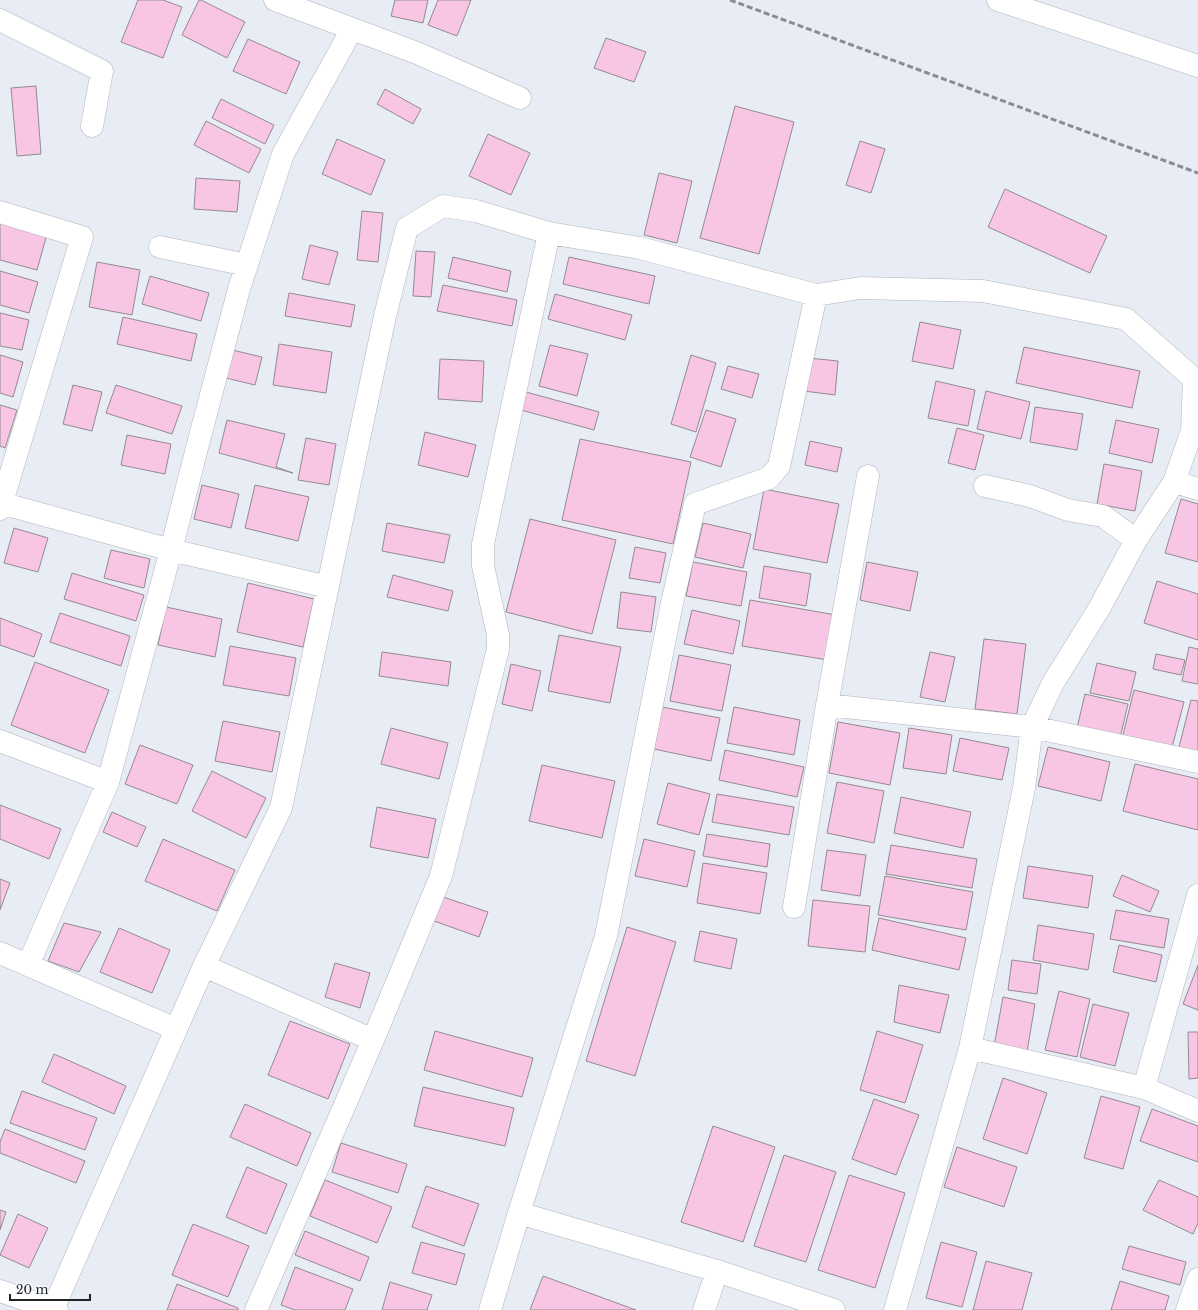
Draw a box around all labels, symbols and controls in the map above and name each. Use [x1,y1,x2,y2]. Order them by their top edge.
scale bar [10,1276,90,1302]
text: 20 m [16,1282,48,1297]

